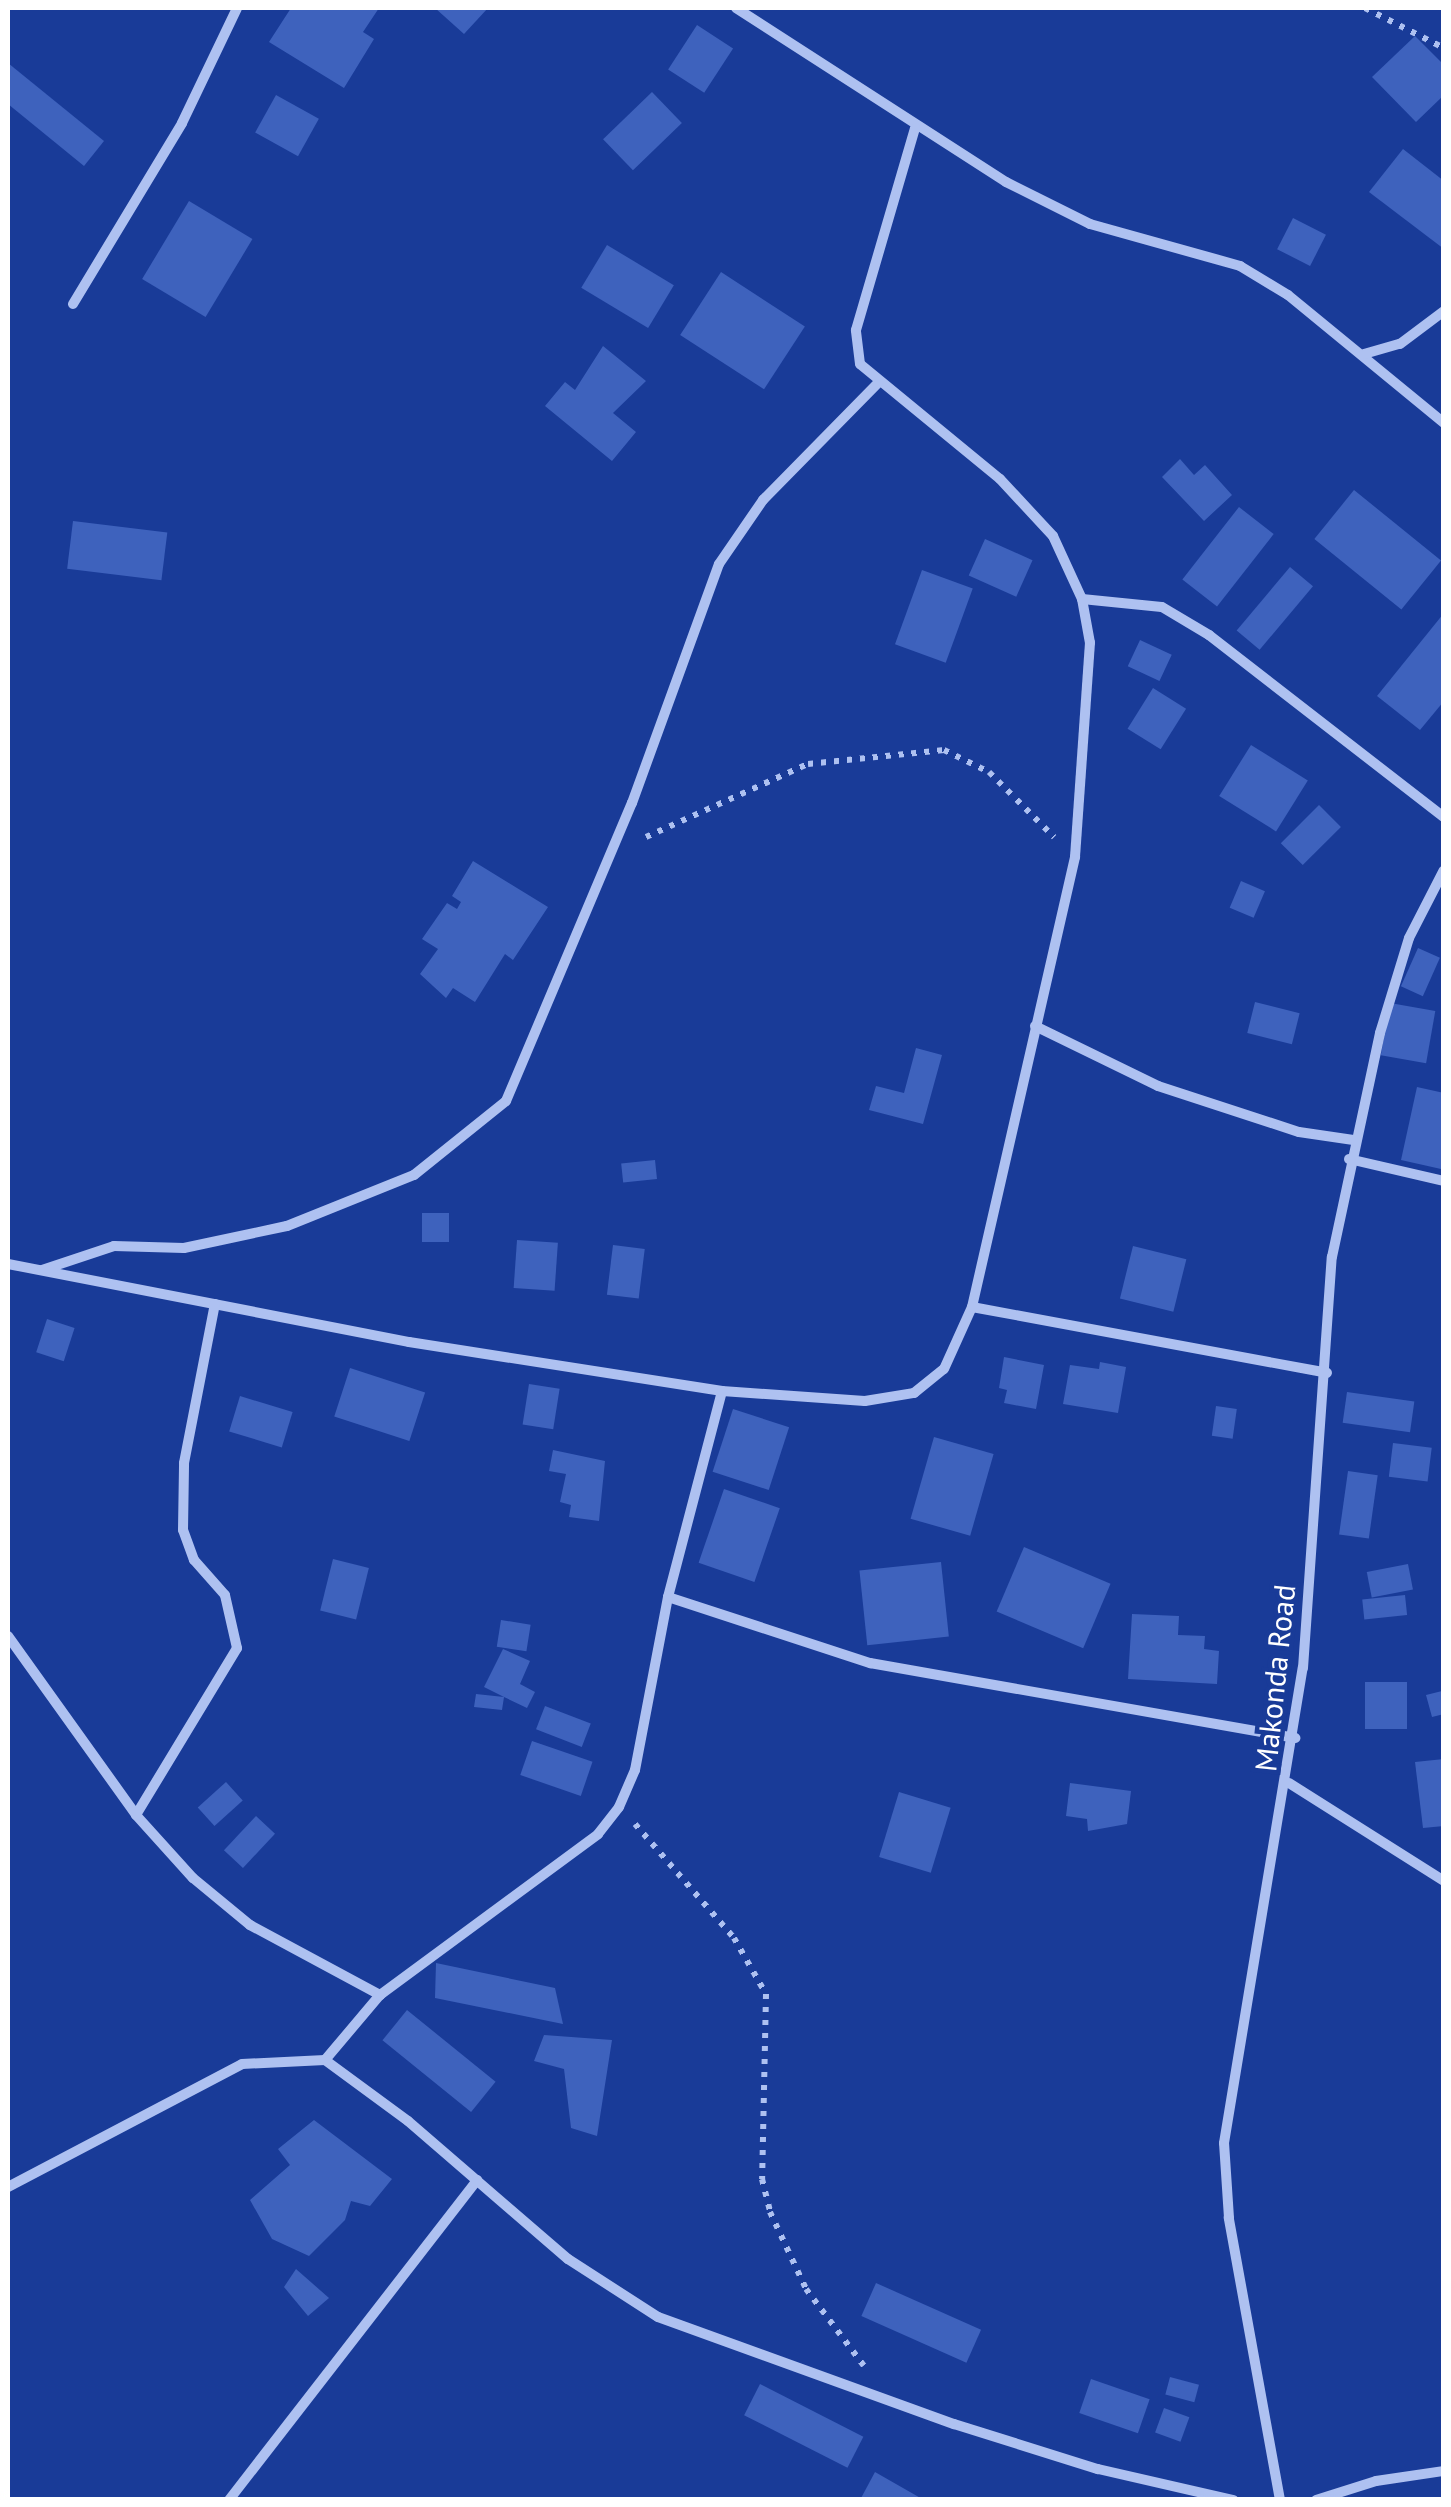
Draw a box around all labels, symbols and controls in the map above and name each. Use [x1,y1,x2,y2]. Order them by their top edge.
street label: Makonda Road [1247,1583,1303,1773]

